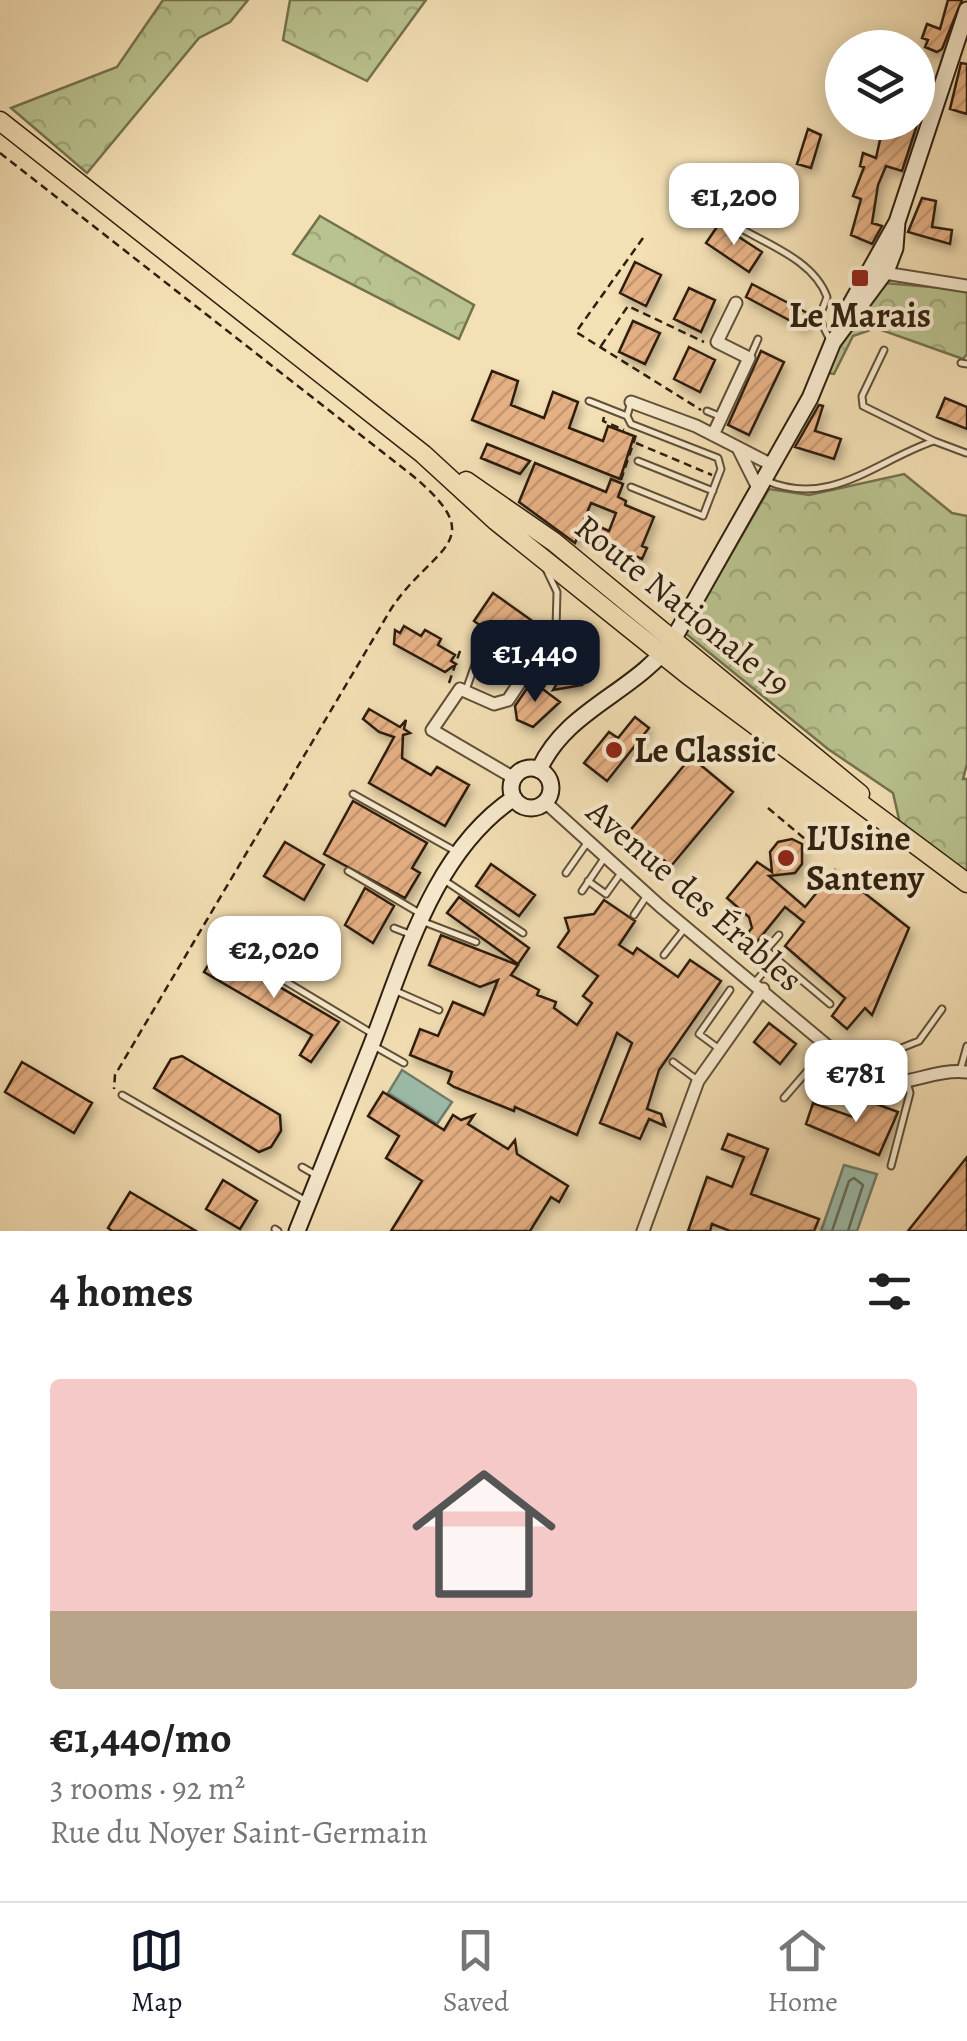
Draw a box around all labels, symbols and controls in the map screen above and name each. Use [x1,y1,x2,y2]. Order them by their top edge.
map controls [825,30,935,140]
button: layers [825,30,935,140]
pin: €1,200 [653,163,815,248]
text: €1,200 [691,173,777,217]
marker: Le Marais [849,267,871,289]
place label: Le Marais [789,291,931,339]
street label: Route Nationale 19 [565,503,801,707]
pin: €1,440 [454,620,616,705]
text: €1,440 [493,630,577,674]
place label: Le Classic [634,726,777,774]
marker: Le Classic [603,739,625,761]
street label: Avenue des Érables [576,787,813,1002]
place label: L'Usine Santeny [806,814,925,902]
marker: L'Usine Santeny [775,847,797,869]
pin: €2,020 [193,916,355,1001]
text: €2,020 [229,926,319,970]
pin: €781 [797,1040,915,1125]
text: €781 [827,1050,885,1094]
text: 4 homes [50,1263,193,1320]
icon: filters [862,1264,917,1319]
icon: home [394,1444,574,1624]
text: €1,440/mo [50,1709,232,1766]
text: 3 rooms · 92 m² [50,1766,245,1810]
text: Rue du Noyer Saint-Germain [50,1810,428,1854]
tab: Map [129,1923,184,2021]
tab: Saved [443,1923,509,2021]
tab: Home [767,1923,838,2021]

